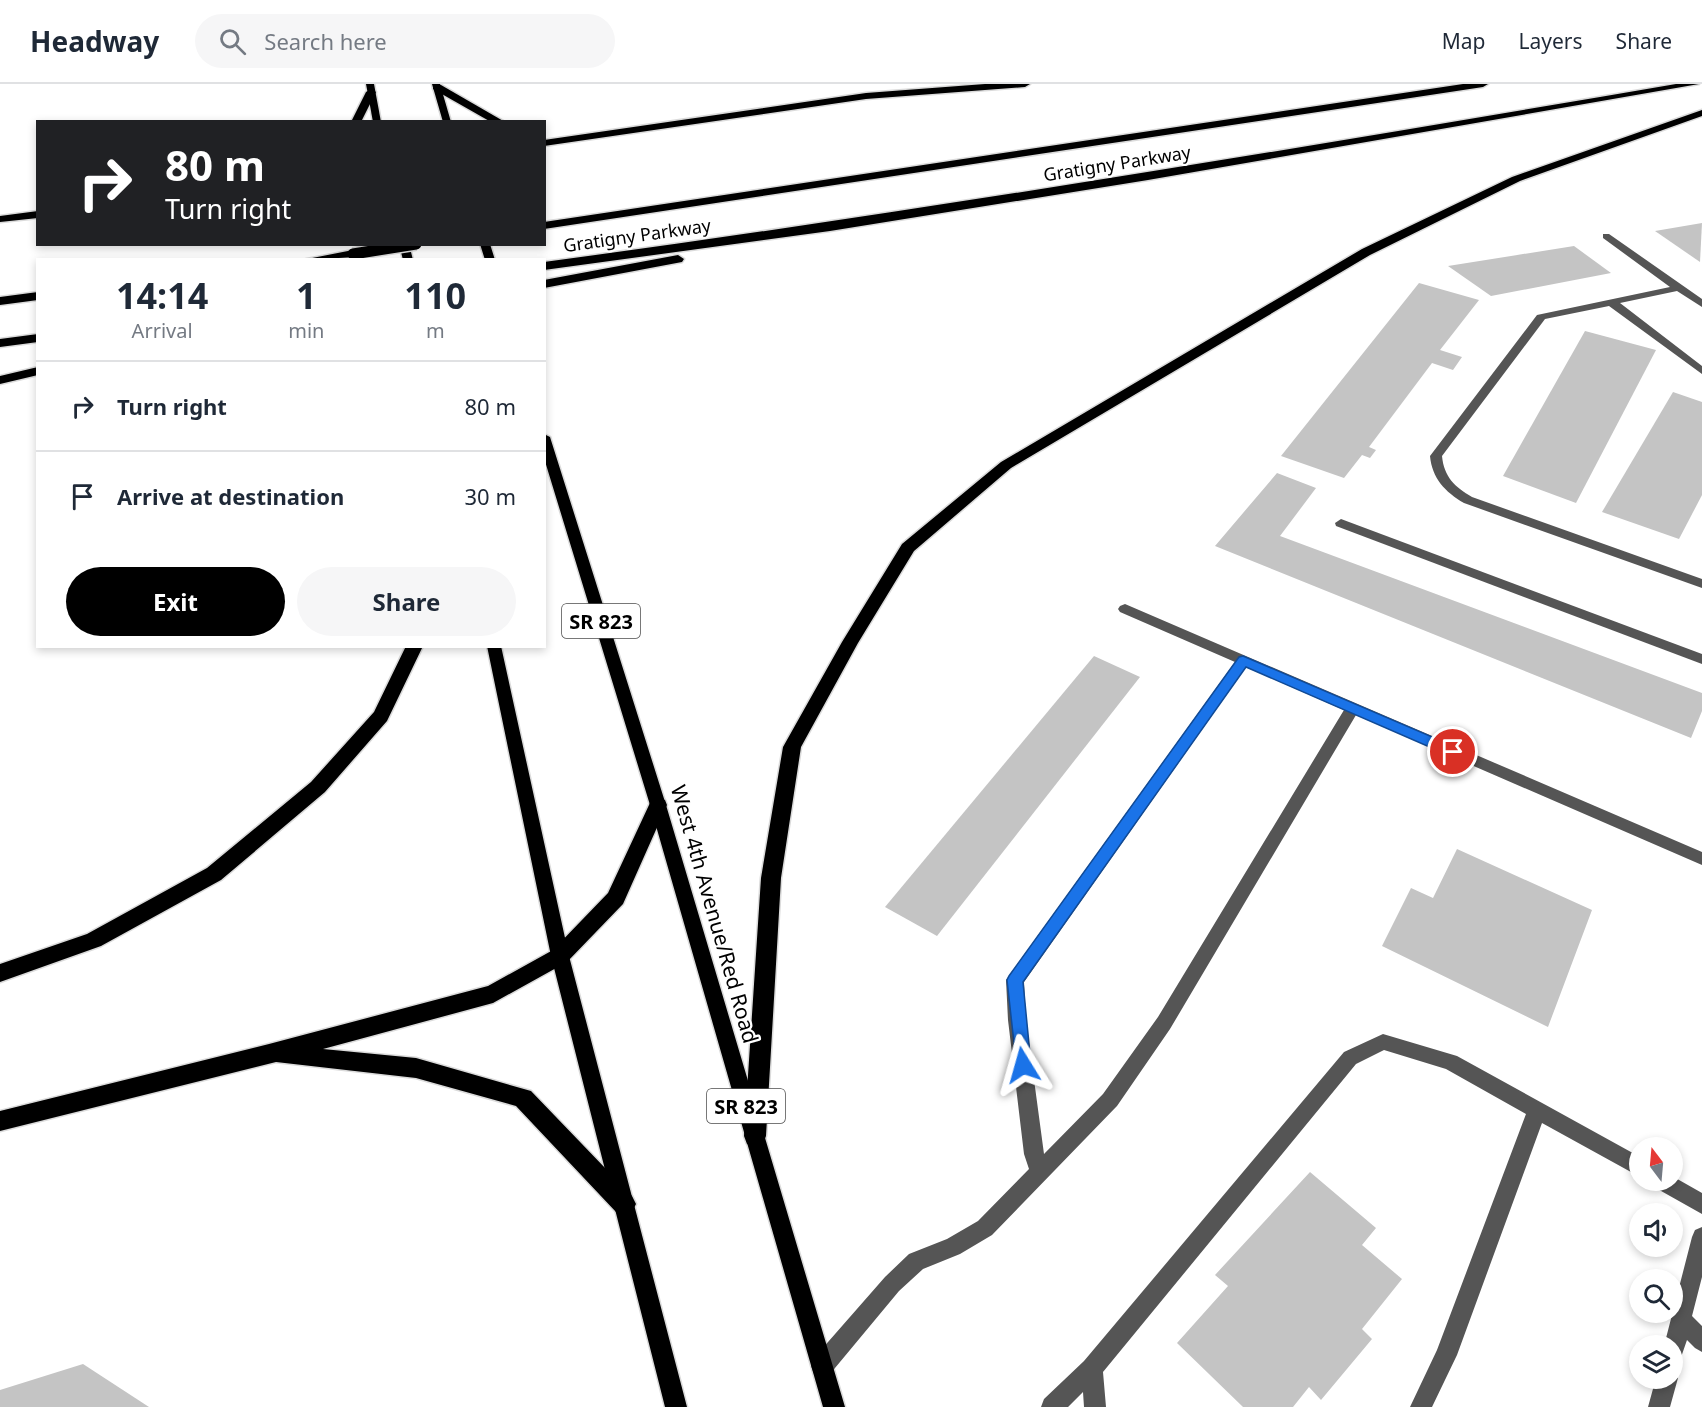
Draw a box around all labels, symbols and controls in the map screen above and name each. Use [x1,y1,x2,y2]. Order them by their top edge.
search box [195,14,615,68]
text: Headway [30,22,159,60]
icon: search [216,25,249,58]
text: Search here [264,26,387,56]
text: Map [1442,27,1486,55]
text: Layers [1519,27,1583,55]
text: Share [1616,27,1672,55]
text: 80 m [165,136,265,193]
street label: Gratigny Parkway [1042,139,1193,187]
icon: right [66,144,144,222]
text: Turn right [165,190,291,227]
street label: Gratigny Parkway [562,213,713,257]
text: 14:14 [116,271,208,320]
text: 1 [296,271,317,320]
text: 110 [404,271,466,320]
text: Arrival [132,317,193,344]
text: min [288,317,324,344]
text: m [426,317,445,344]
icon: right [66,390,99,423]
text: Turn right [117,391,227,421]
text: 80 m [465,391,516,421]
icon: arrive [66,480,99,513]
text: Arrive at destination [117,481,344,511]
text: 30 m [465,481,516,511]
button: Exit [66,567,285,636]
button: Share [297,567,516,636]
road number: SR 823 [562,604,640,638]
pin [1427,726,1478,777]
icon: arrive [1436,735,1469,768]
street label: West 4th Avenue/Red Road [665,782,765,1046]
position arrow [991,1033,1055,1097]
road number: SR 823 [707,1089,785,1123]
north arrow [1629,1137,1683,1191]
map controls [1629,1137,1683,1389]
button: sound [1629,1203,1683,1257]
button: search [1629,1269,1683,1323]
button: layers [1629,1335,1683,1389]

